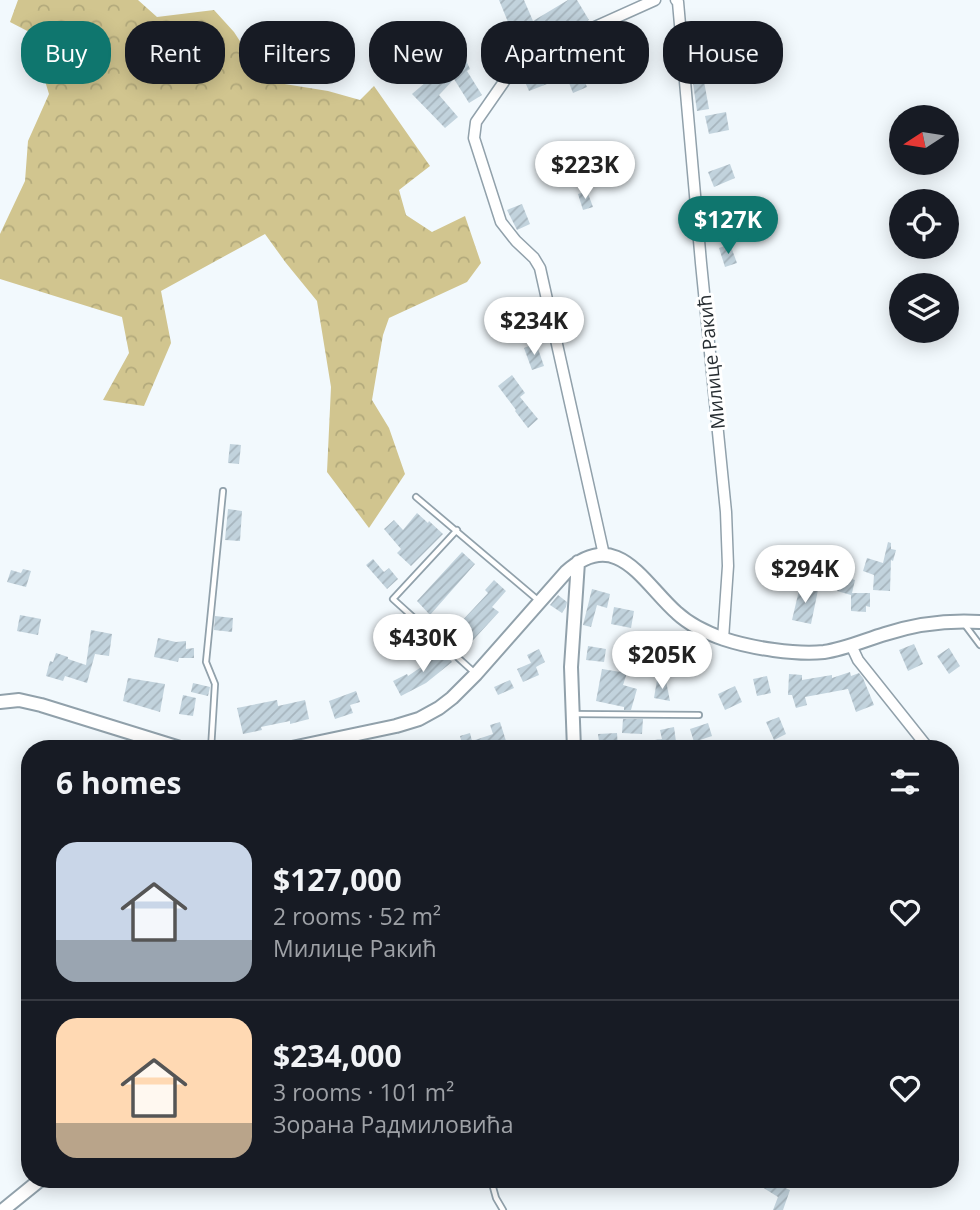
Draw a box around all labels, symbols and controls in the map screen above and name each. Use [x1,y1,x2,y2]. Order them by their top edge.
chip: Buy [21,21,111,84]
chip: Rent [125,21,225,84]
chip: Filters [239,21,355,84]
chip: New [369,21,467,84]
chip: Apartment [481,21,649,84]
chip: House [663,21,783,84]
north arrow [889,105,959,175]
map controls [889,105,959,343]
pin: $223K [536,142,634,201]
text: $223K [551,148,619,180]
button: locate [889,189,959,259]
pin: $127K [679,196,777,256]
text: $127K [694,203,762,235]
button: layers [889,273,959,343]
street label: Милице Ракић [691,293,731,431]
pin: $234K [485,298,583,357]
text: $234K [500,304,568,336]
pin: $294K [756,546,854,605]
text: $294K [771,552,839,584]
pin: $430K [374,614,472,674]
text: $430K [389,621,457,653]
pin: $205K [613,632,711,691]
text: $205K [628,638,696,670]
text: 6 homes [56,762,181,803]
icon: filters [886,763,924,801]
text: $127,000 [273,859,402,900]
icon: home [112,870,196,954]
icon: heart [886,893,924,931]
text: 2 rooms · 52 m² [273,900,441,932]
text: Милице Ракић [273,932,437,964]
text: $234,000 [273,1035,402,1076]
icon: home [112,1046,196,1130]
icon: heart [886,1069,924,1107]
text: 3 rooms · 101 m² [273,1076,454,1108]
text: Зорана Радмиловића [273,1108,513,1140]

